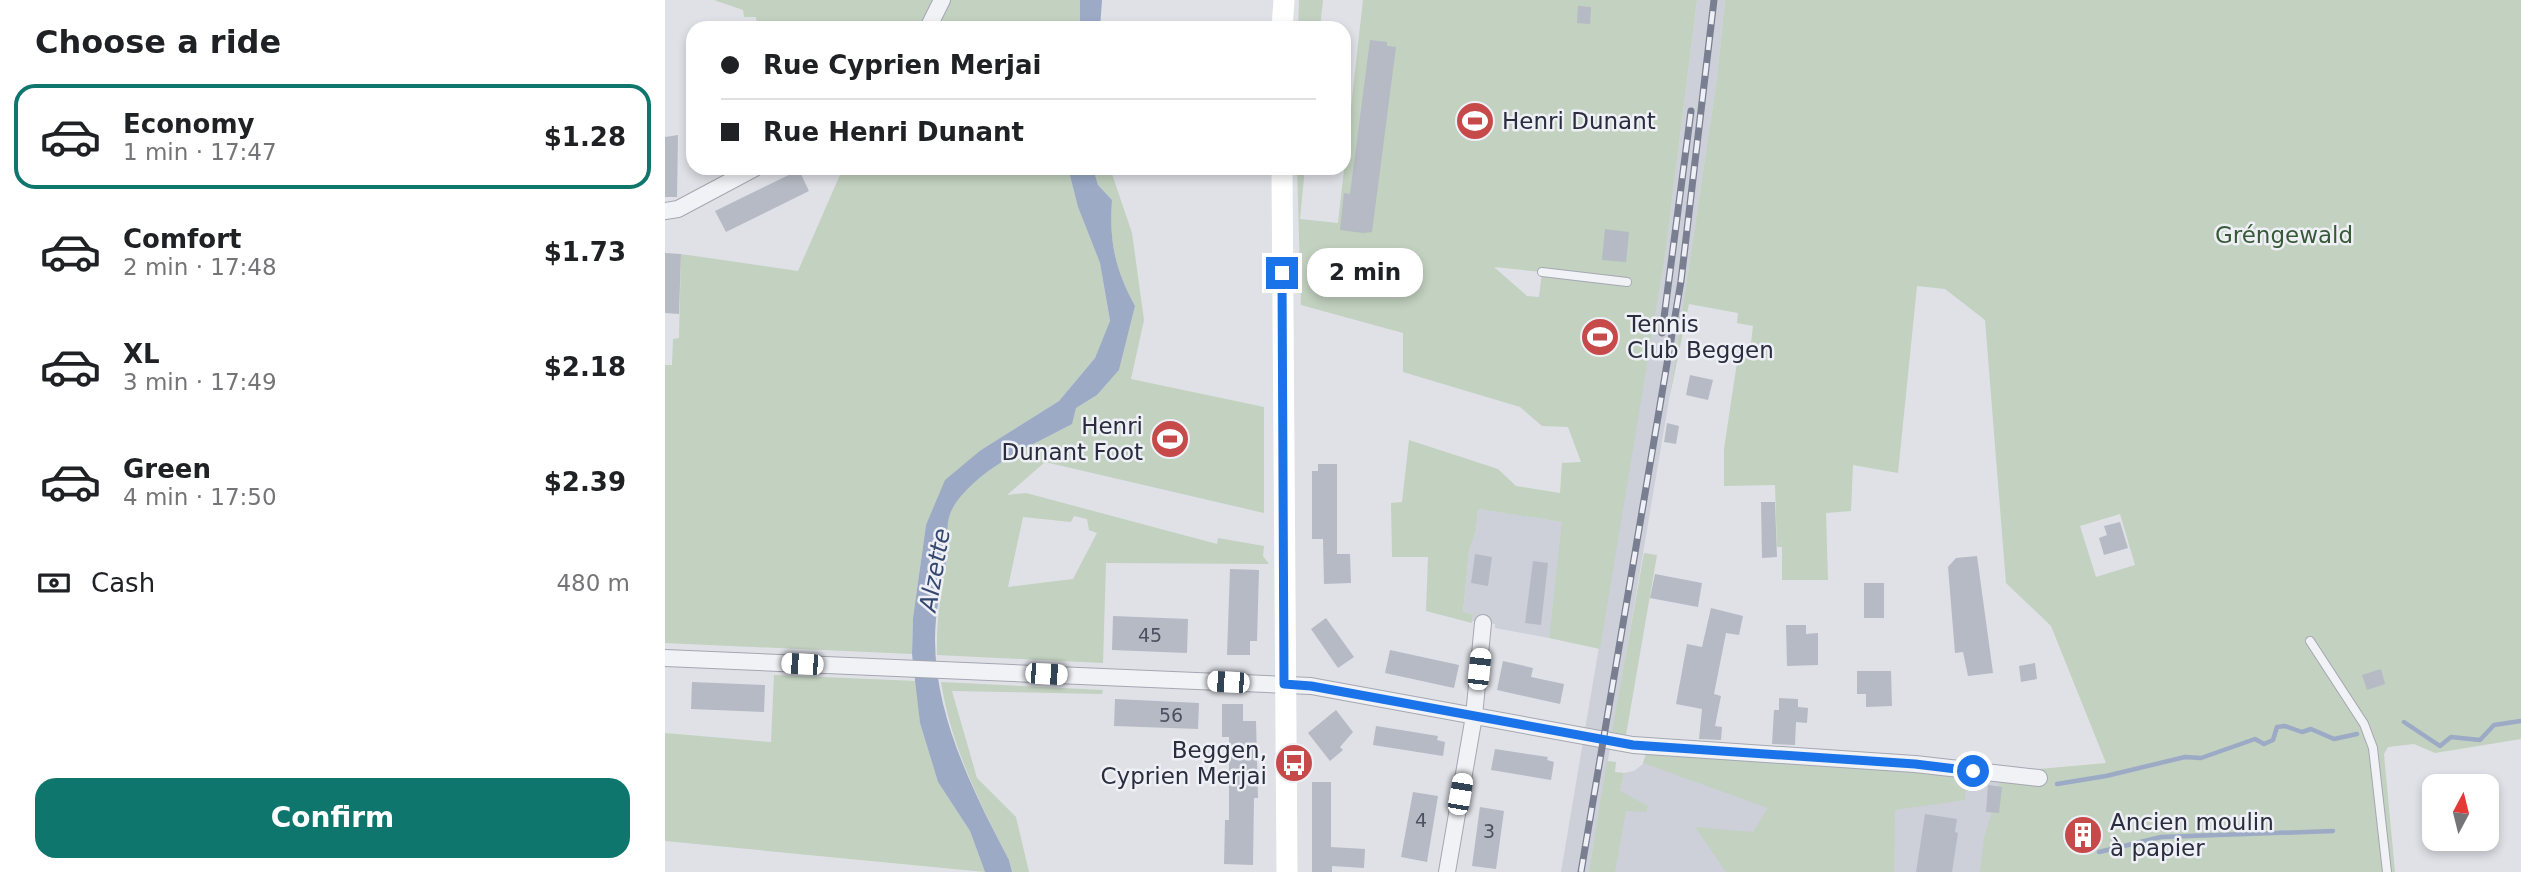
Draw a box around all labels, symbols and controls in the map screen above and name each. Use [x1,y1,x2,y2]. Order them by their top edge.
text: Choose a ride [35,23,281,61]
text: Rue Cyprien Merjai [763,50,1041,80]
sports icon: Henri Dunant [1454,100,1496,142]
icon: car [39,105,102,168]
place label: Henri Dunant [1502,108,1656,134]
text: Economy [123,109,254,139]
text: Rue Henri Dunant [763,117,1024,147]
text: $1.28 [544,122,626,152]
text: 1 min · 17:47 [123,139,277,165]
icon: car [39,220,102,283]
park label: Gréngewald [2215,222,2353,248]
text: Comfort [123,224,241,254]
text: $1.73 [544,237,626,267]
callout: 2 min [1307,248,1422,298]
text: 2 min · 17:48 [123,254,277,280]
route end [1266,257,1298,289]
text: 2 min [1329,259,1401,285]
place label: Tennis Club Beggen [1626,311,1774,363]
sports icon: Tennis Club Beggen [1579,316,1621,358]
icon: car [39,335,102,398]
text: XL [123,339,160,369]
text: $2.18 [544,352,626,382]
text: 3 min · 17:49 [123,369,277,395]
place label: Henri Dunant Foot [1002,413,1143,465]
sports icon: Henri Dunant Foot [1149,418,1191,460]
icon: car [39,450,102,513]
text: Green [123,454,211,484]
text: $2.39 [544,467,626,497]
text: 4 min · 17:50 [123,484,277,510]
water label: Alzette [914,526,956,616]
icon: cash [35,564,73,602]
text: Cash [91,568,155,598]
text: 480 m [556,570,630,596]
house number: 45 [1138,624,1162,646]
car [1467,647,1492,691]
car [781,652,824,676]
car [1025,662,1068,686]
car [1207,670,1250,694]
house number: 56 [1159,704,1183,726]
place label: Beggen, Cyprien Merjai [1101,737,1267,789]
bus stop icon: Beggen, Cyprien Merjai [1273,742,1315,784]
route start [1957,755,1989,787]
car [1447,771,1474,817]
north arrow [2422,774,2499,850]
map controls [2422,774,2499,851]
button: Confirm [35,778,630,858]
house number: 4 [1415,809,1427,831]
place label: Ancien moulin à papier [2110,809,2274,861]
building icon: Ancien moulin à papier [2062,814,2104,856]
house number: 3 [1483,820,1495,842]

